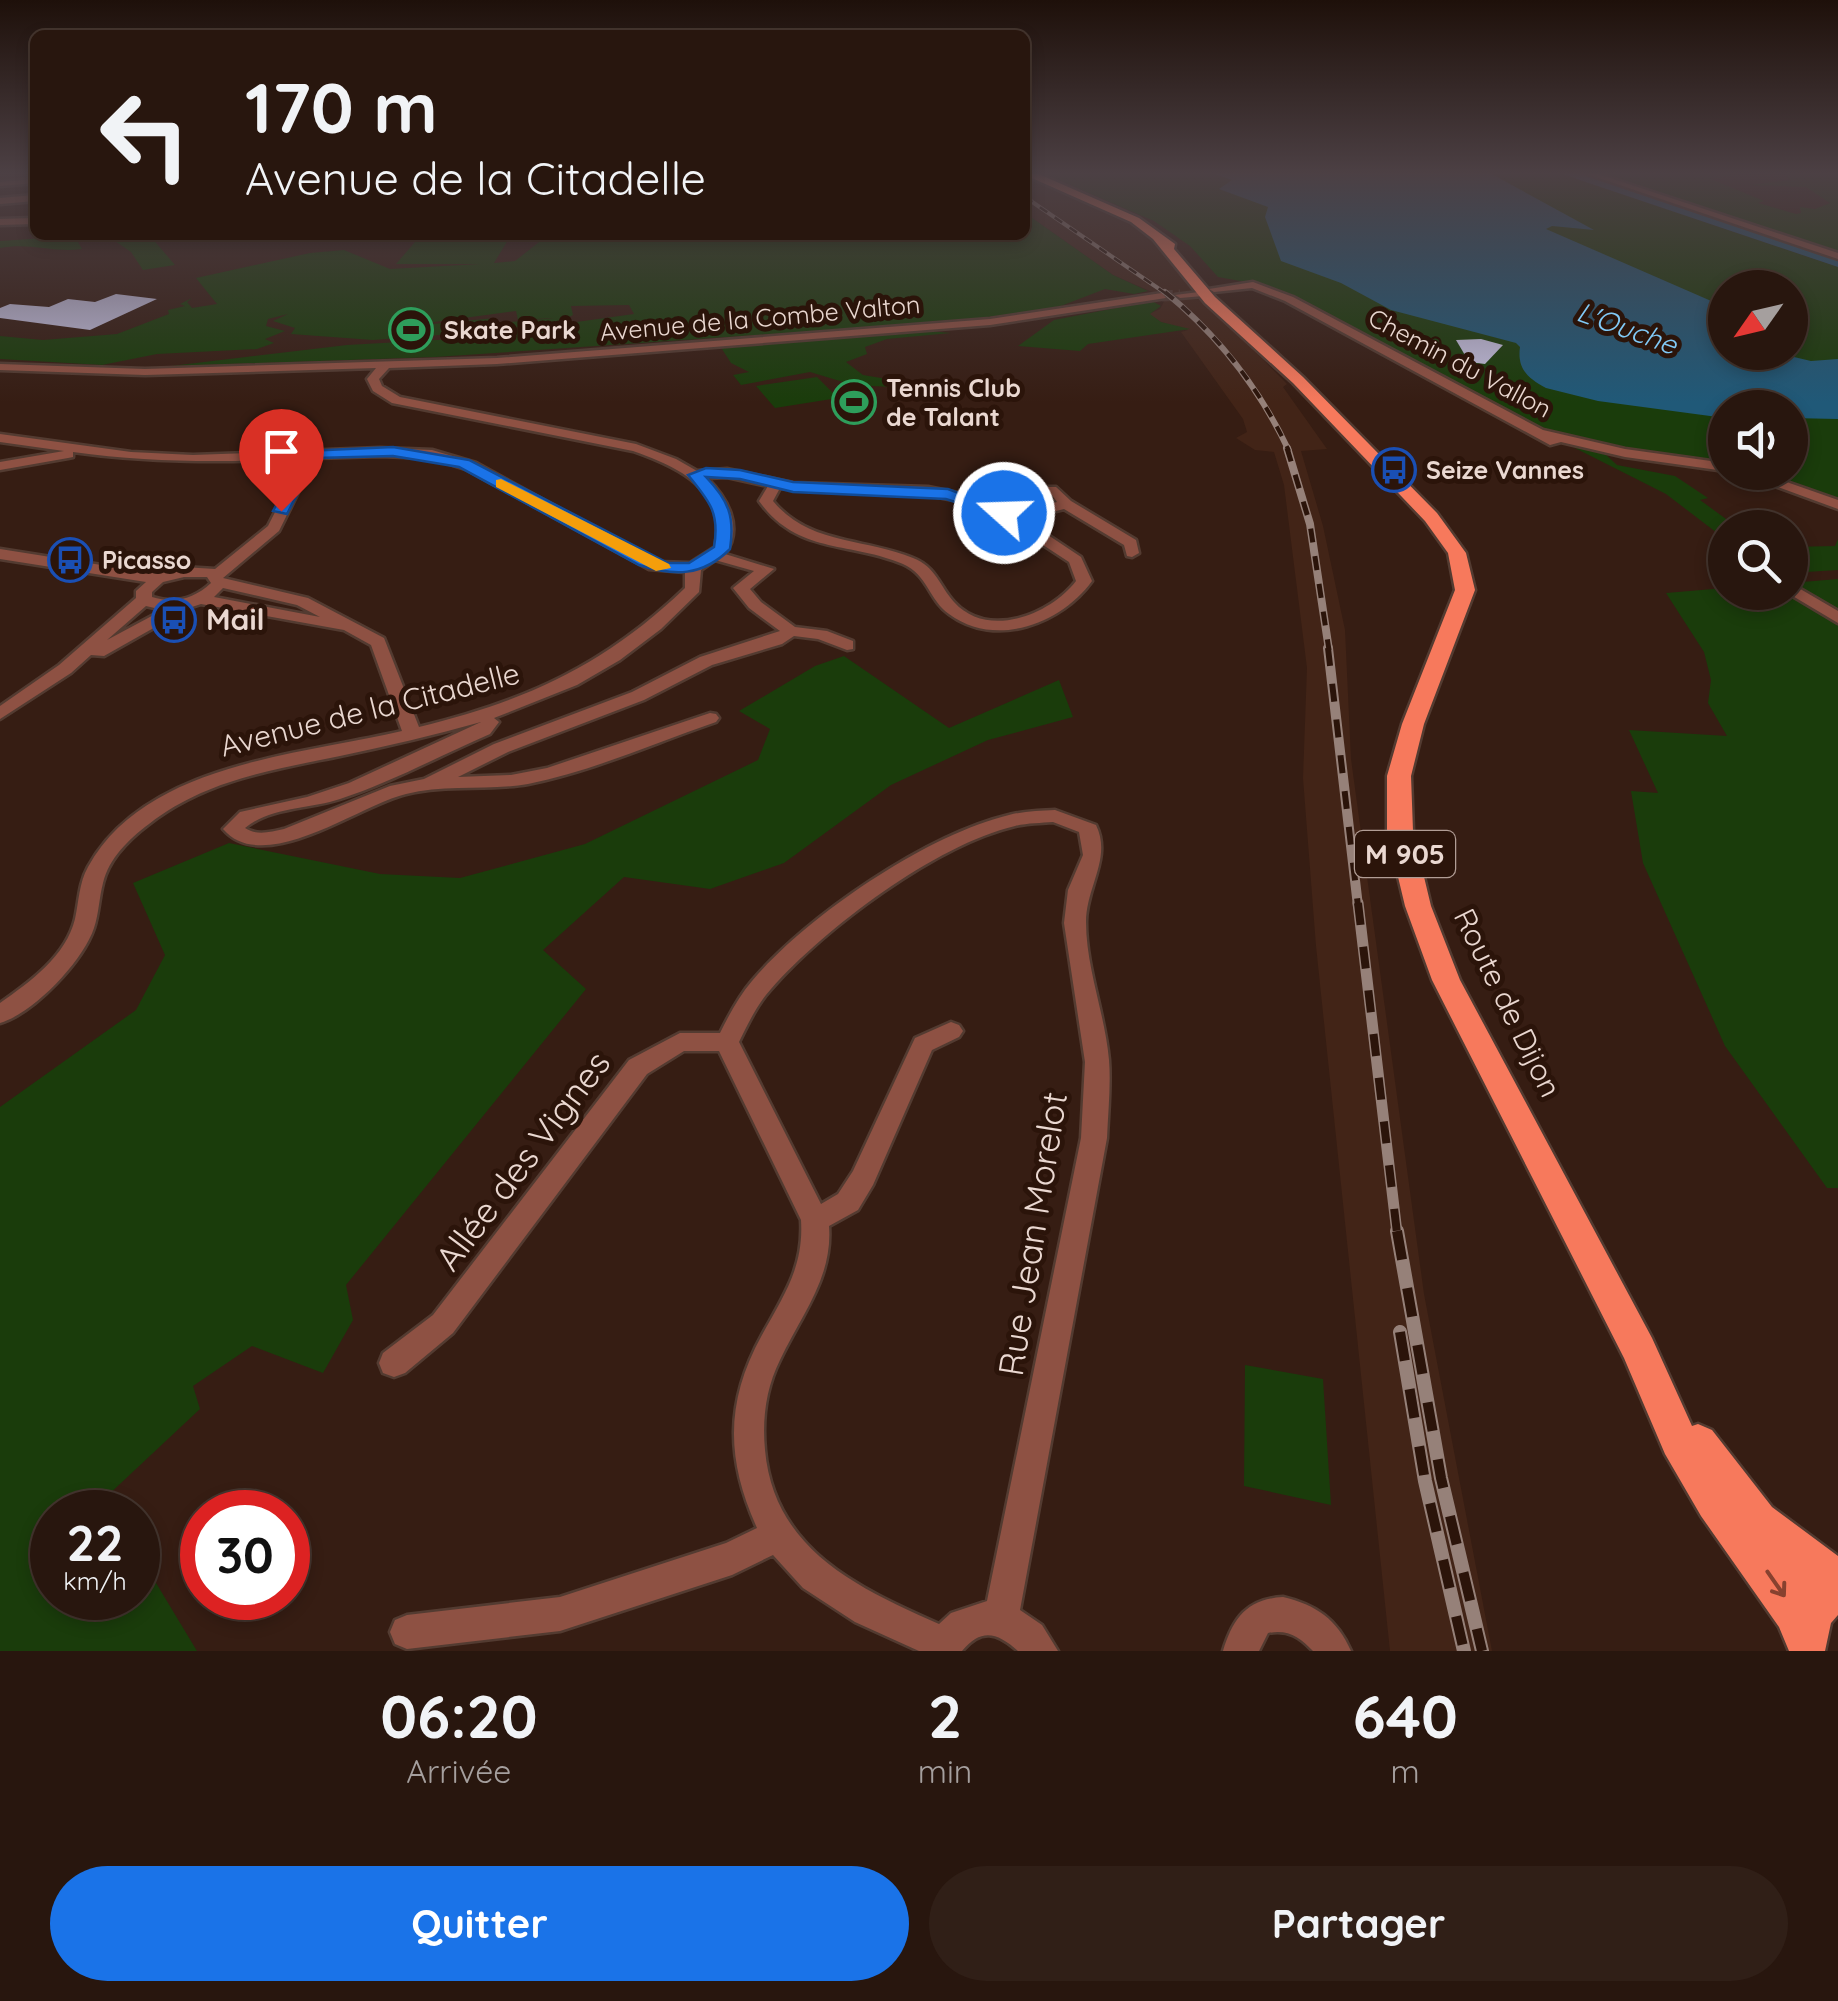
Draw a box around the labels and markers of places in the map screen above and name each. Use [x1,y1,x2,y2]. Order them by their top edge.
sports icon: Skate Park [388,307,434,353]
place label: Skate Park [444,314,576,345]
place label: Tennis Club de Talant [886,372,1021,432]
sports icon: Tennis Club de Talant [831,379,877,425]
pin [239,409,324,512]
bus stop icon: Seize Vannes [1371,447,1417,493]
place label: Seize Vannes [1426,454,1584,485]
bus stop icon: Picasso [47,537,93,583]
place label: Picasso [102,544,191,575]
bus stop icon: Mail [151,597,197,643]
place label: Mail [206,600,265,638]

